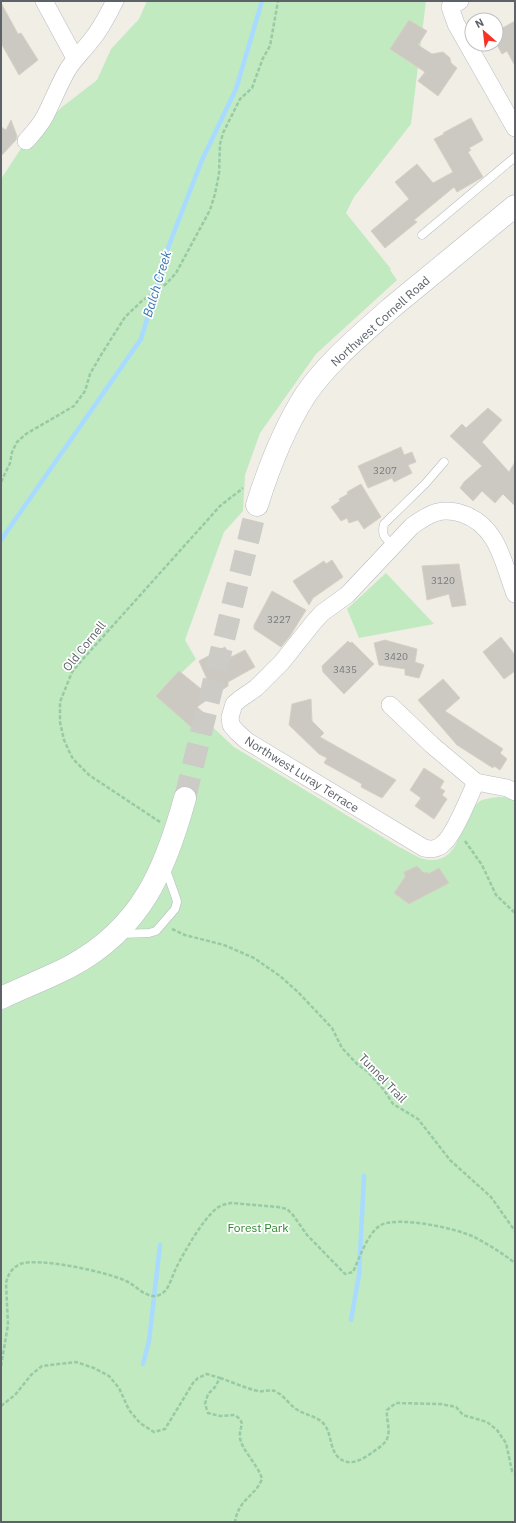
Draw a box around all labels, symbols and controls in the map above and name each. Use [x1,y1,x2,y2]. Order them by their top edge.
north arrow [464,12,504,52]
text: N [473,15,486,31]
water label: Balch Creek [139,249,175,319]
street label: Northwest Cornell Road [327,273,433,369]
house number: 3207 [373,464,397,477]
house number: 3120 [431,574,455,587]
house number: 3227 [267,613,291,626]
street label: Old Cornell [59,618,109,674]
house number: 3420 [384,650,408,663]
house number: 3435 [333,663,357,676]
street label: Northwest Luray Terrace [242,733,362,815]
street label: Tunnel Trail [356,1050,410,1106]
park label: Forest Park [227,1220,289,1235]

